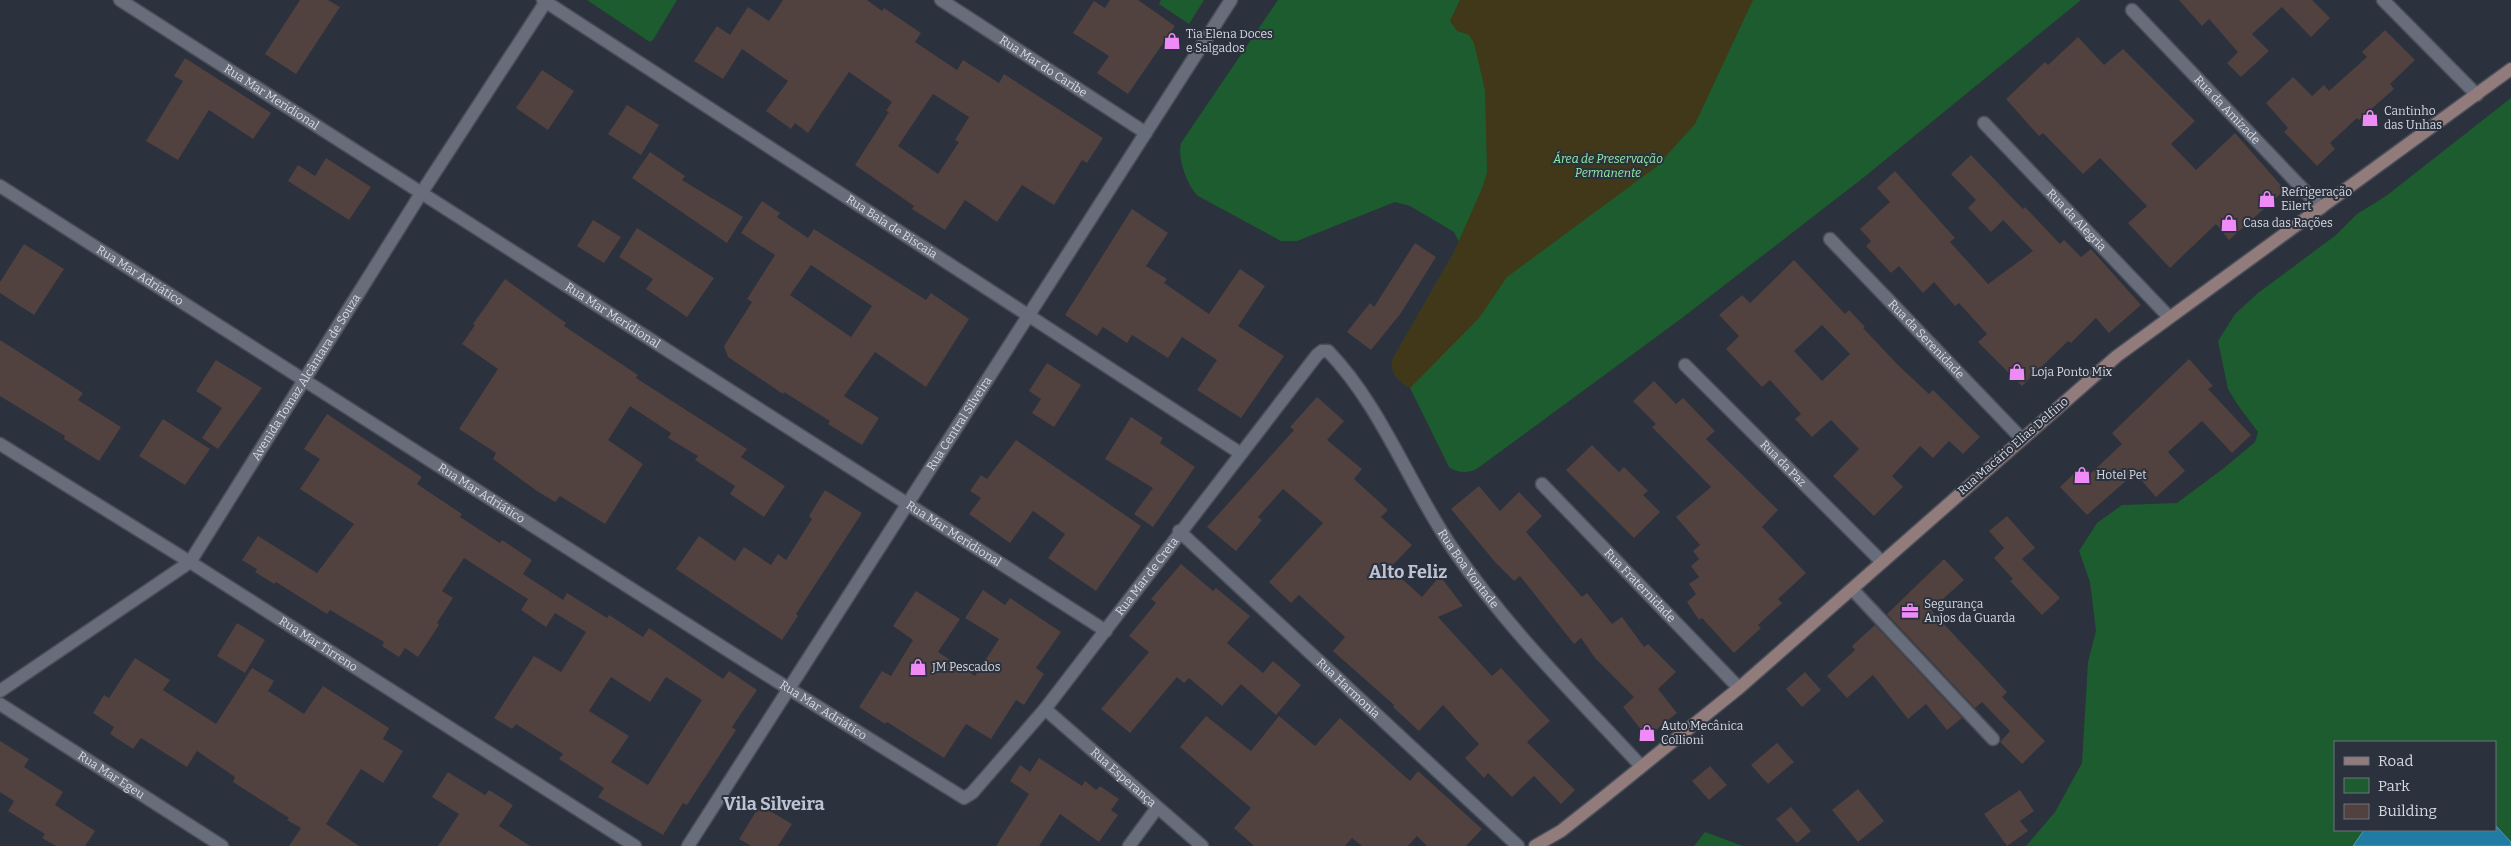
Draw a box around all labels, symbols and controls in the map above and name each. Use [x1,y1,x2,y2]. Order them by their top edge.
place label: Tia Elena Doces e Salgados [1186,27,1273,55]
shop icon: Tia Elena Doces e Salgados [1162,31,1182,51]
street label: Rua Mar do Caribe [997,33,1090,100]
street label: Rua Mar Meridional [222,61,322,133]
street label: Rua da Amizade [2191,73,2263,147]
place label: Cantinho das Unhas [2384,104,2442,132]
shop icon: Cantinho das Unhas [2360,108,2380,128]
park label: Área de Preservação Permanente [1552,151,1663,180]
place label: Refrigeração Eilert [2281,185,2352,213]
street label: Rua da Alegria [2044,186,2110,254]
shop icon: Refrigeração Eilert [2257,189,2277,209]
street label: Rua Baía de Biscaia [844,192,940,262]
shop icon: Casa das Rações [2219,213,2239,233]
place label: Casa das Rações [2243,216,2333,230]
street label: Rua Mar Adriático [94,242,186,308]
street label: Rua Mar Meridional [563,280,663,351]
street label: Avenida Tomaz Alcântara de Souza [249,291,364,463]
street label: Rua da Serenidade [1885,297,1967,382]
shop icon: Loja Ponto Mix [2007,362,2027,382]
place label: Loja Ponto Mix [2031,365,2113,379]
street label: Rua Central Silveira [924,374,995,473]
street label: Rua Macário Elias Delfino [1955,394,2071,498]
street label: Rua da Paz [1757,437,1809,489]
street label: Rua Mar Adriático [435,460,527,526]
shop icon: Hotel Pet [2072,465,2092,485]
place label: Hotel Pet [2096,468,2147,482]
street label: Rua Mar Meridional [904,498,1004,569]
street label: Rua Boa Vontade [1435,527,1502,611]
street label: Rua Mar de Creta [1113,534,1182,618]
street label: Rua Fraternidade [1601,546,1679,625]
district label: Alto Feliz [1369,561,1447,583]
place label: Segurança Anjos da Guarda [1924,597,2016,625]
office icon: Segurança Anjos da Guarda [1900,601,1920,621]
street label: Rua Mar Tirreno [276,614,360,674]
street label: Rua Harmonia [1314,655,1383,721]
shop icon: JM Pescados [908,657,928,677]
place label: JM Pescados [931,660,1001,674]
street label: Rua Mar Adriático [777,678,870,743]
place label: Auto Mecânica Collioni [1661,719,1744,747]
shop icon: Auto Mecânica Collioni [1637,723,1657,743]
legend [2334,741,2496,831]
street label: Rua Esperança [1088,745,1159,810]
street label: Rua Mar Egeu [75,749,148,802]
text: Road [2378,752,2413,770]
text: Park [2378,777,2410,795]
district label: Vila Silveira [723,793,825,815]
text: Building [2378,802,2437,820]

